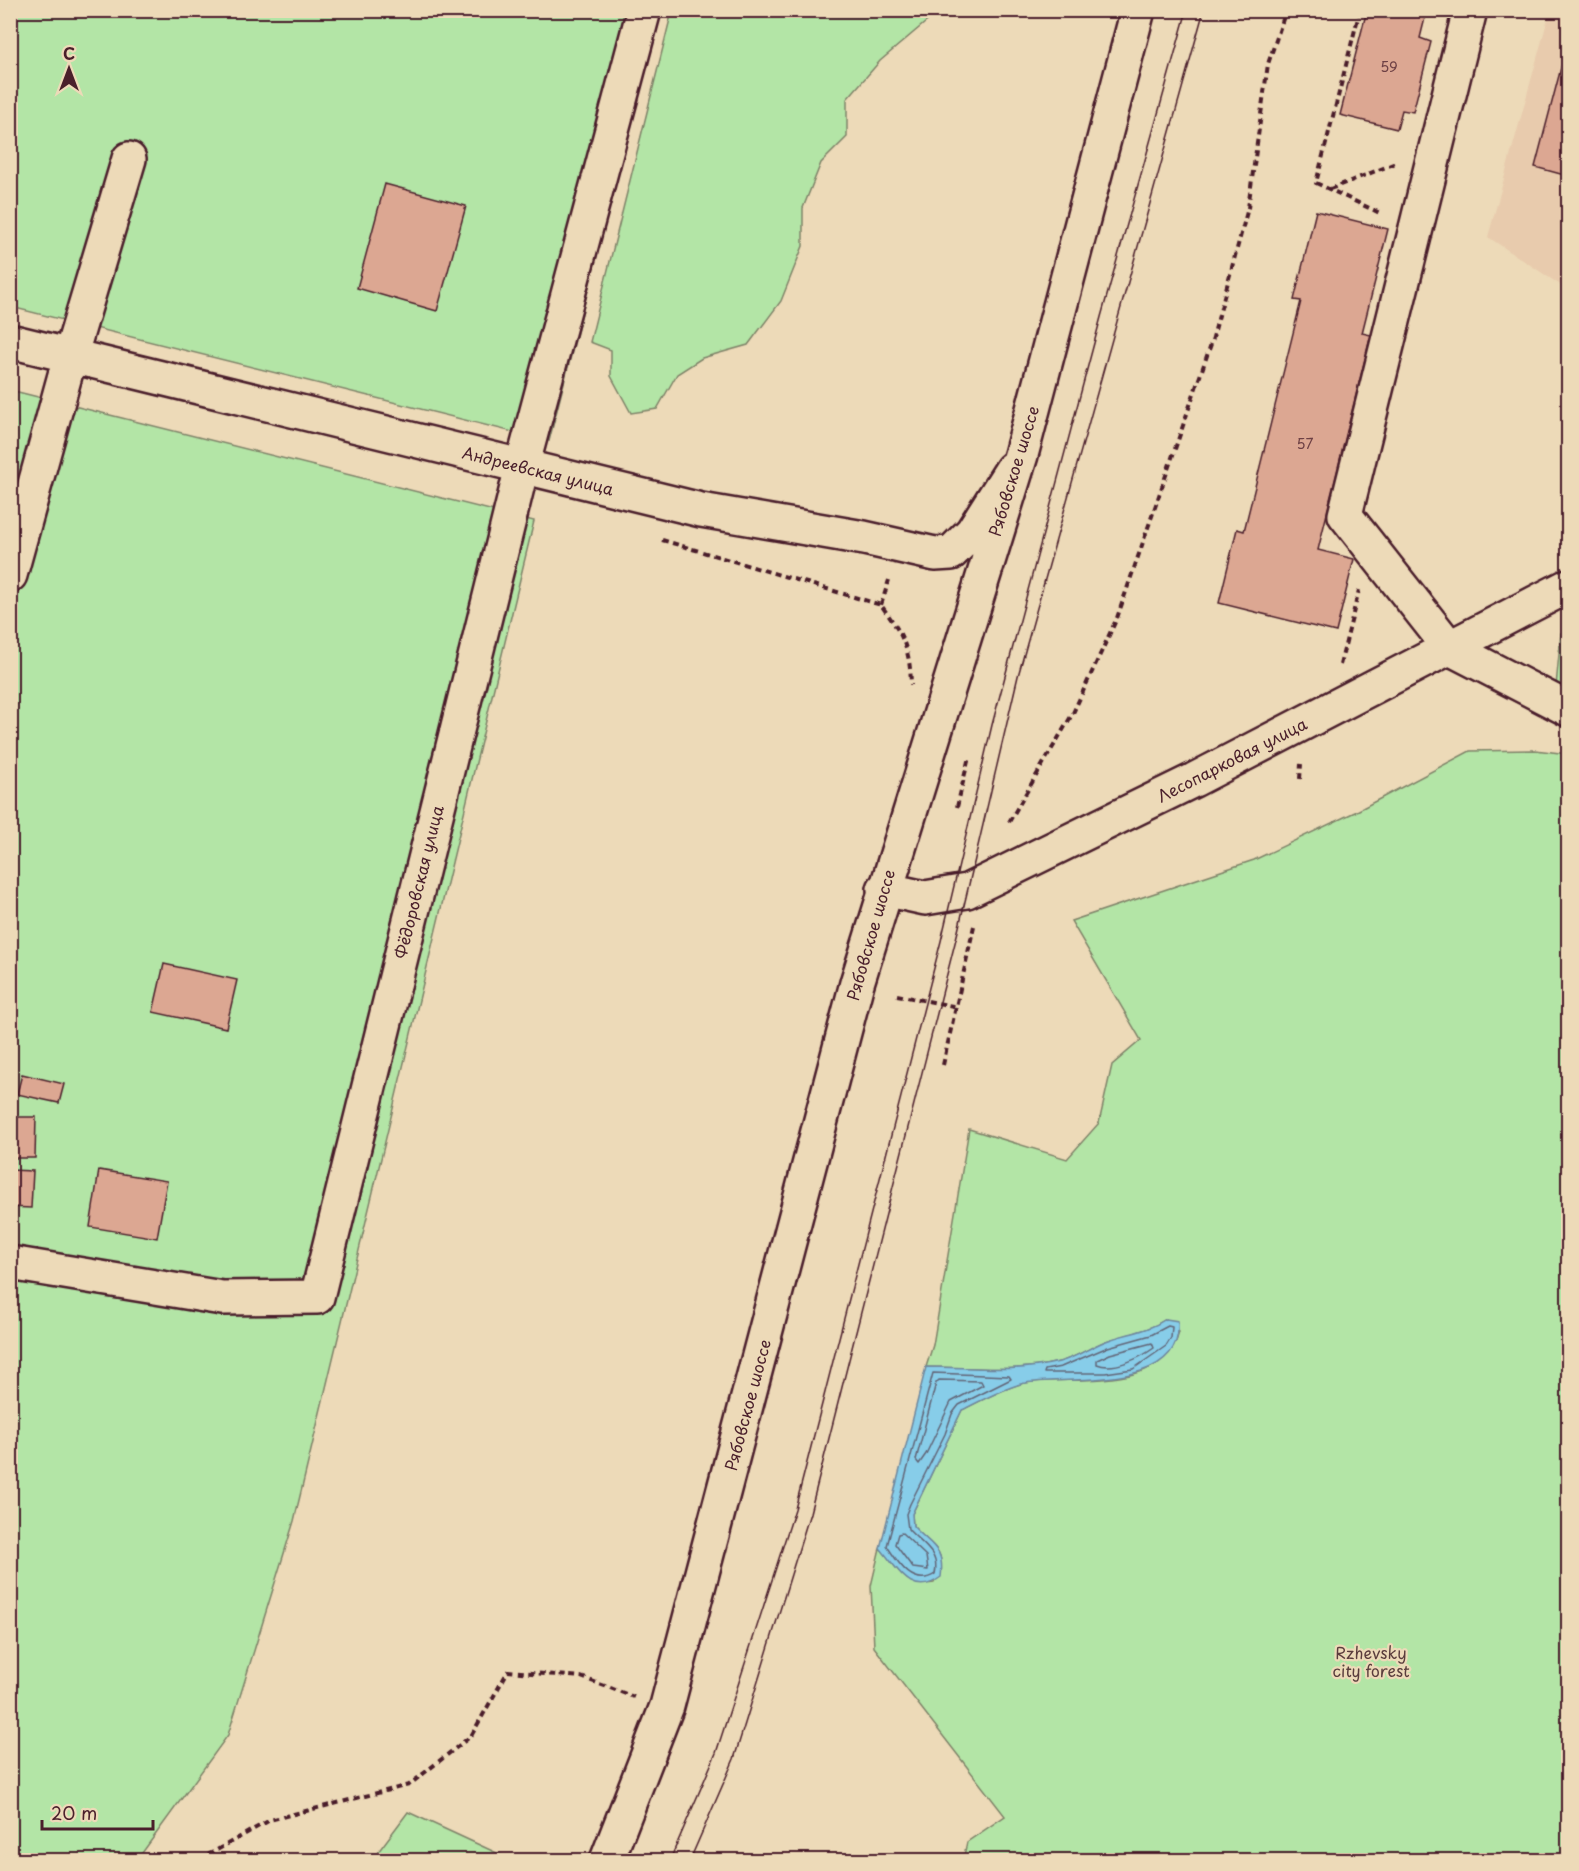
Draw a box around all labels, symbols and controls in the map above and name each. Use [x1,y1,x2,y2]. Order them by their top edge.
north arrow [39,39,99,99]
text: С [63,41,75,65]
house number: 59 [1380,56,1398,77]
street label: Рябовское шоссе [982,403,1044,539]
house number: 57 [1297,433,1313,454]
street label: Андреевская улица [460,440,616,500]
street label: Лесопарковая улица [1152,711,1311,807]
street label: Фёдоровская улица [387,803,449,961]
street label: Рябовское шоссе [840,866,900,1003]
street label: Рябовское шоссе [718,1336,776,1473]
park label: Rzhevsky city forest [1332,1640,1410,1682]
scale bar [42,1793,153,1831]
text: 20 m [51,1799,97,1826]

